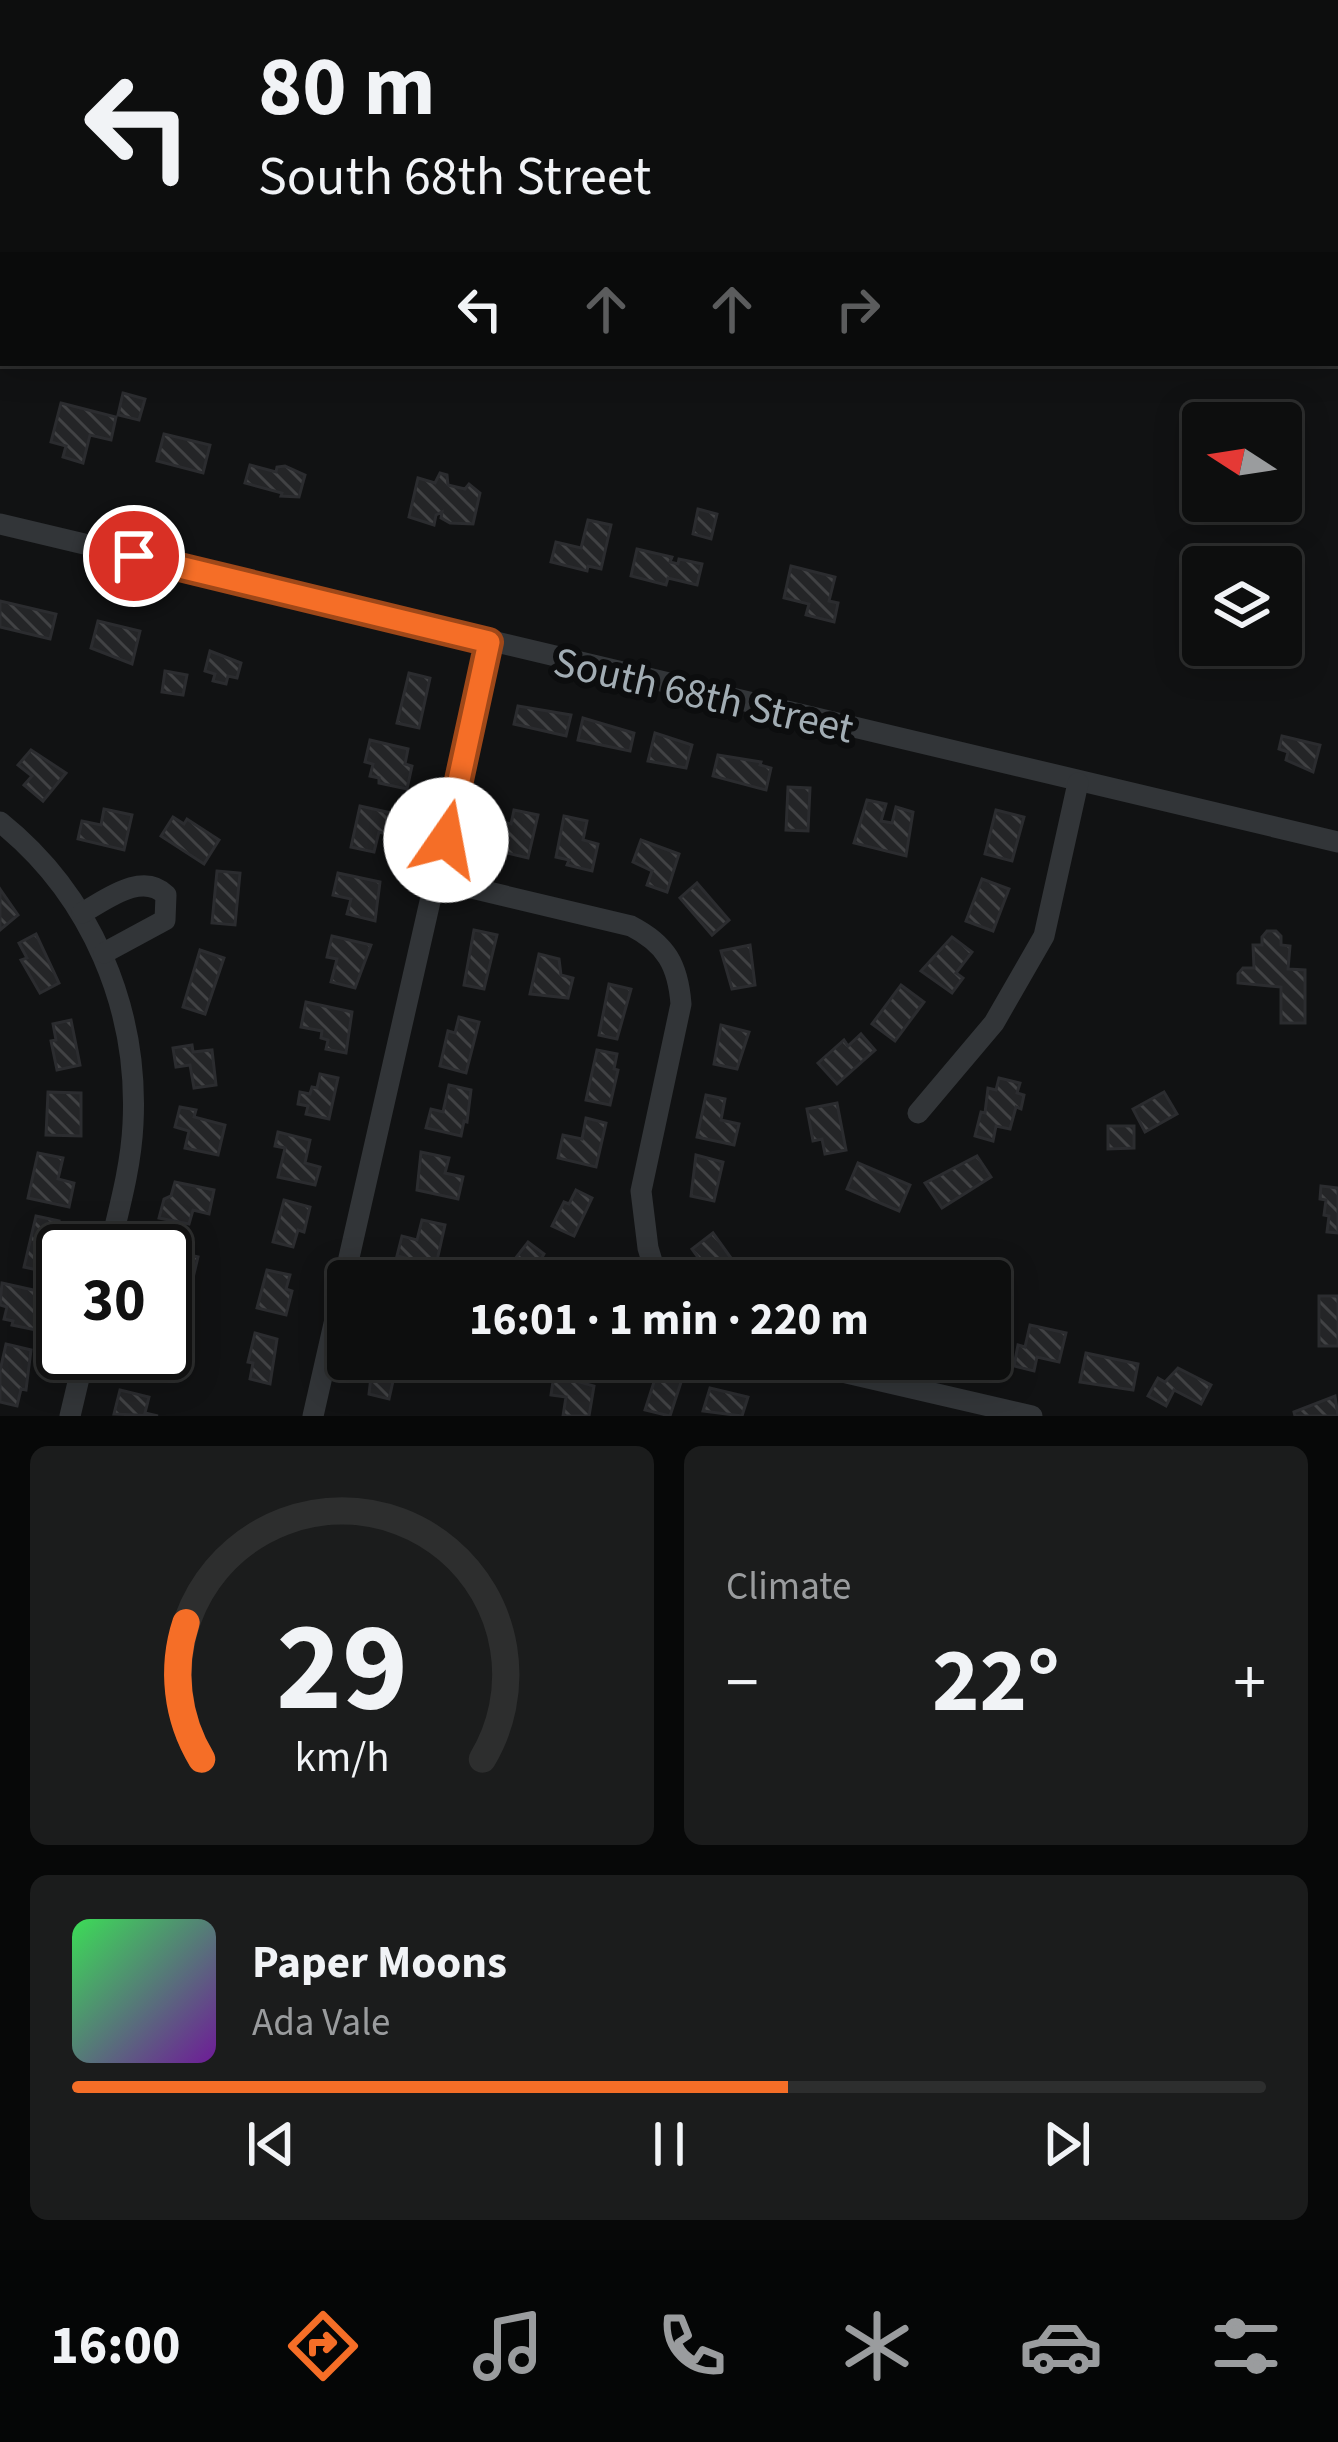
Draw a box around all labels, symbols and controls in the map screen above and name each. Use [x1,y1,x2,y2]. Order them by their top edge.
text: 80 m [258,28,436,148]
icon: left [60,48,216,204]
text: South 68th Street [258,139,651,216]
icon: left [447,276,513,342]
icon: ahead [573,276,639,342]
icon: ahead [699,276,765,342]
icon: right [825,276,891,342]
north arrow [1182,402,1302,522]
map controls [1182,402,1302,666]
pin [83,505,185,607]
icon: arrive [101,523,167,589]
button: layers [1182,546,1302,666]
street label: South 68th Street [548,632,859,760]
position arrow [383,777,509,903]
speed limit sign: 30 [36,1224,192,1380]
text: 16:01 · 1 min · 220 m [469,1288,869,1352]
text: Climate [726,1559,851,1615]
text: 29 [276,1580,408,1758]
text: 22° [932,1618,1060,1746]
text: − [726,1636,759,1730]
text: + [1233,1636,1266,1730]
text: km/h [294,1726,390,1787]
text: Paper Moons [252,1931,507,1995]
text: Ada Vale [252,1995,390,2051]
icon: previous [238,2111,304,2177]
icon: pause [636,2111,702,2177]
icon: next [1034,2111,1100,2177]
icon: directions [281,2304,365,2388]
icon: music [466,2304,550,2388]
icon: phone [650,2304,734,2388]
icon: climate [835,2304,919,2388]
icon: car [1019,2304,1103,2388]
icon: filters [1204,2304,1288,2388]
text: 16:00 [50,2308,181,2385]

